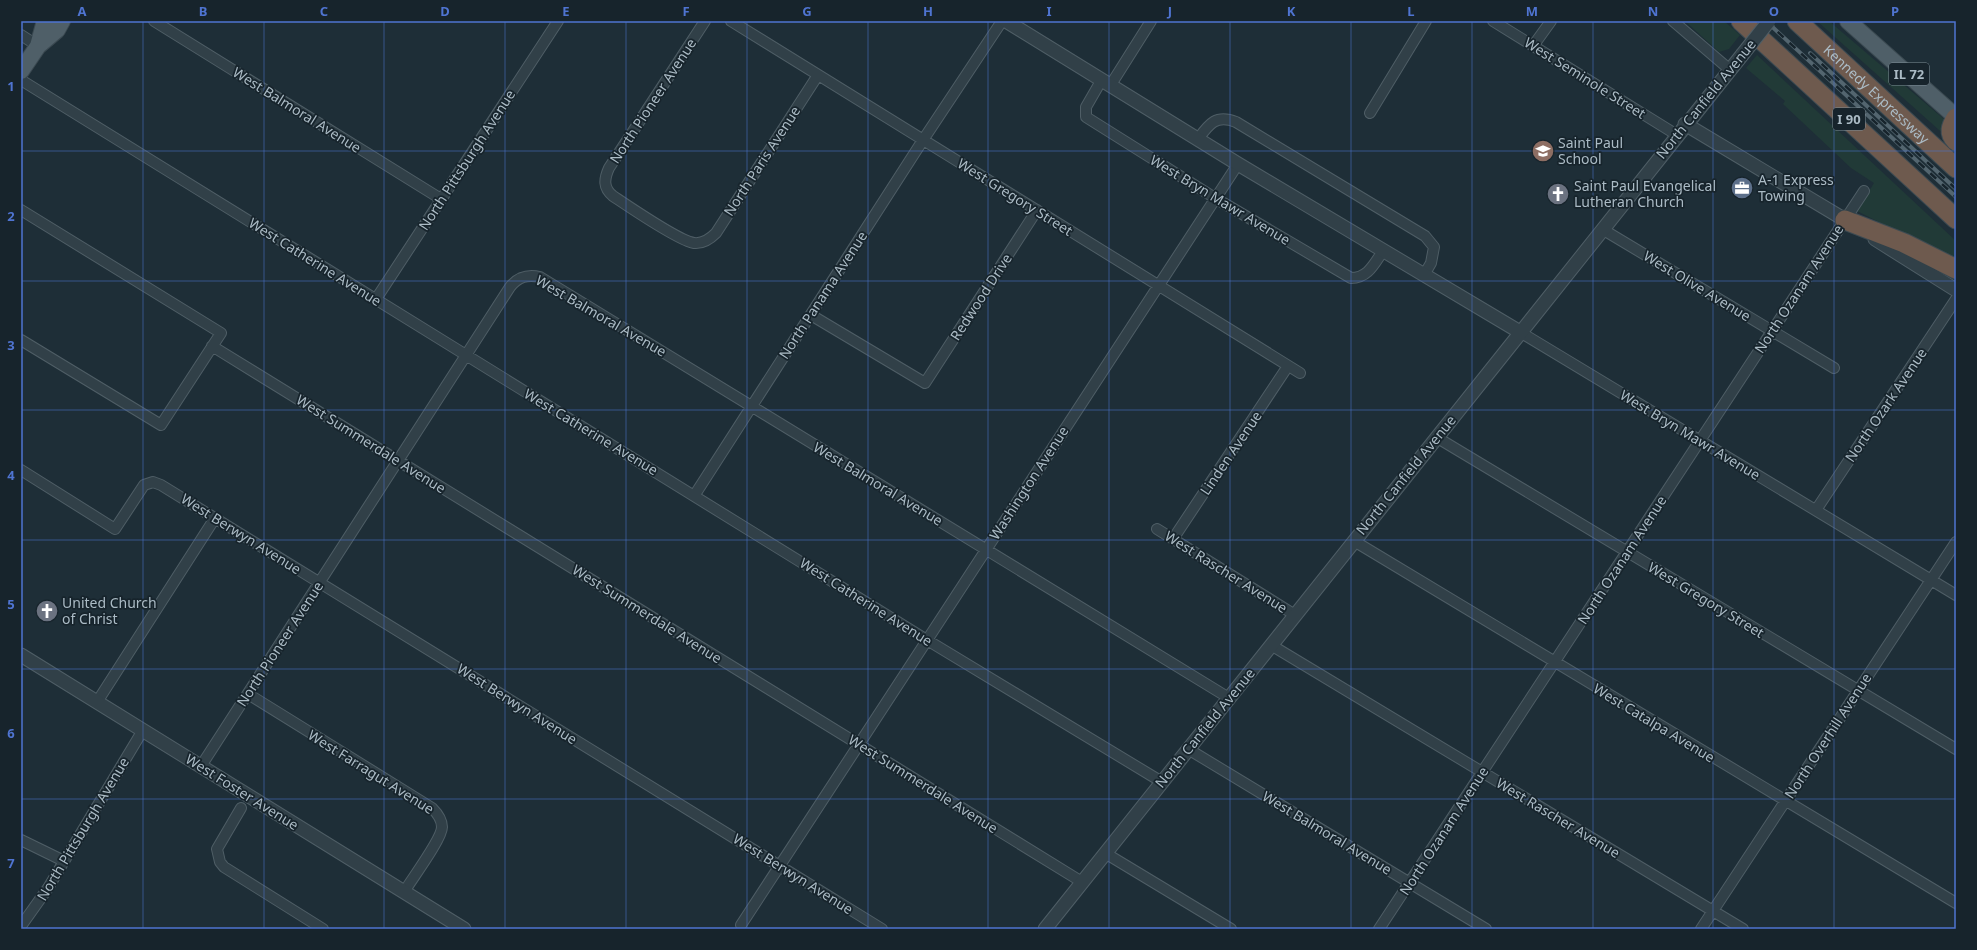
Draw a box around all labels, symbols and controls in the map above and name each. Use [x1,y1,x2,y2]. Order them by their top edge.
text: A [78,2,87,20]
text: B [199,2,207,20]
text: C [320,2,328,20]
text: D [440,2,450,20]
text: E [562,2,570,20]
text: F [682,2,690,20]
text: G [802,2,812,20]
text: H [923,2,933,20]
text: I [1046,2,1052,20]
text: J [1167,2,1172,20]
text: K [1287,2,1296,20]
text: L [1407,2,1415,20]
text: M [1526,2,1538,20]
text: N [1648,2,1658,20]
text: O [1769,2,1779,20]
text: P [1891,2,1899,20]
street label: West Seminole Street [1521,33,1650,123]
street label: North Pioneer Avenue [605,34,700,167]
street label: North Canfield Avenue [1651,35,1760,163]
street label: Kennedy Expressway [1820,40,1934,148]
street label: West Balmoral Avenue [230,62,365,157]
road number: IL 72 [1889,63,1929,85]
text: 1 [7,77,15,95]
street label: North Pittsburgh Avenue [414,86,519,234]
street label: North Paris Avenue [719,102,804,219]
road number: I 90 [1833,108,1865,130]
place label: Saint Paul School [1558,133,1623,168]
school or university icon: Saint Paul School [1530,138,1556,164]
street label: West Bryn Mawr Avenue [1147,150,1294,249]
street label: West Gregory Street [954,153,1076,240]
place label: A-1 Express Towing [1758,170,1834,205]
office icon: A-1 Express Towing [1729,175,1755,201]
place label: Saint Paul Evangelical Lutheran Church [1574,176,1716,211]
church icon: Saint Paul Evangelical Lutheran Church [1545,181,1571,207]
text: 2 [7,207,15,225]
street label: West Catherine Avenue [245,213,385,310]
street label: North Ozanam Avenue [1750,221,1847,357]
street label: North Panama Avenue [774,227,871,362]
street label: West Olive Avenue [1640,246,1755,325]
street label: Redwood Drive [945,250,1016,344]
street label: West Balmoral Avenue [532,270,670,361]
text: 3 [7,336,15,354]
street label: North Ozark Avenue [1840,344,1931,465]
street label: West Catherine Avenue [521,384,662,479]
street label: West Bryn Mawr Avenue [1617,385,1764,484]
street label: West Summerdale Avenue [293,390,450,497]
street label: Linden Avenue [1195,407,1266,498]
street label: North Canfield Avenue [1351,411,1460,539]
street label: Washington Avenue [985,422,1072,543]
street label: West Balmoral Avenue [810,437,947,530]
text: 4 [7,466,15,484]
street label: West Berwyn Avenue [178,489,305,578]
street label: North Ozanam Avenue [1573,492,1670,628]
street label: West Rascher Avenue [1161,526,1291,617]
street label: West Catherine Avenue [796,553,936,650]
street label: West Gregory Street [1645,557,1768,642]
street label: West Summerdale Avenue [569,560,726,667]
street label: North Pioneer Avenue [232,577,327,710]
place label: United Church of Christ [62,593,157,628]
text: 5 [7,595,15,613]
church icon: United Church of Christ [34,598,60,624]
street label: West Berwyn Avenue [454,659,581,748]
street label: North Canfield Avenue [1150,664,1259,792]
street label: North Overhill Avenue [1780,669,1875,802]
street label: West Catalpa Avenue [1590,679,1719,766]
text: 6 [7,724,15,742]
street label: West Farragut Avenue [305,725,438,818]
street label: West Summerdale Avenue [845,730,1002,837]
street label: West Foster Avenue [182,749,303,834]
street label: North Pittsburgh Avenue [32,753,133,904]
street label: North Ozanam Avenue [1395,763,1492,899]
street label: West Rascher Avenue [1493,773,1624,862]
street label: West Balmoral Avenue [1259,786,1396,879]
street label: West Berwyn Avenue [730,829,857,918]
text: 7 [7,854,15,872]

